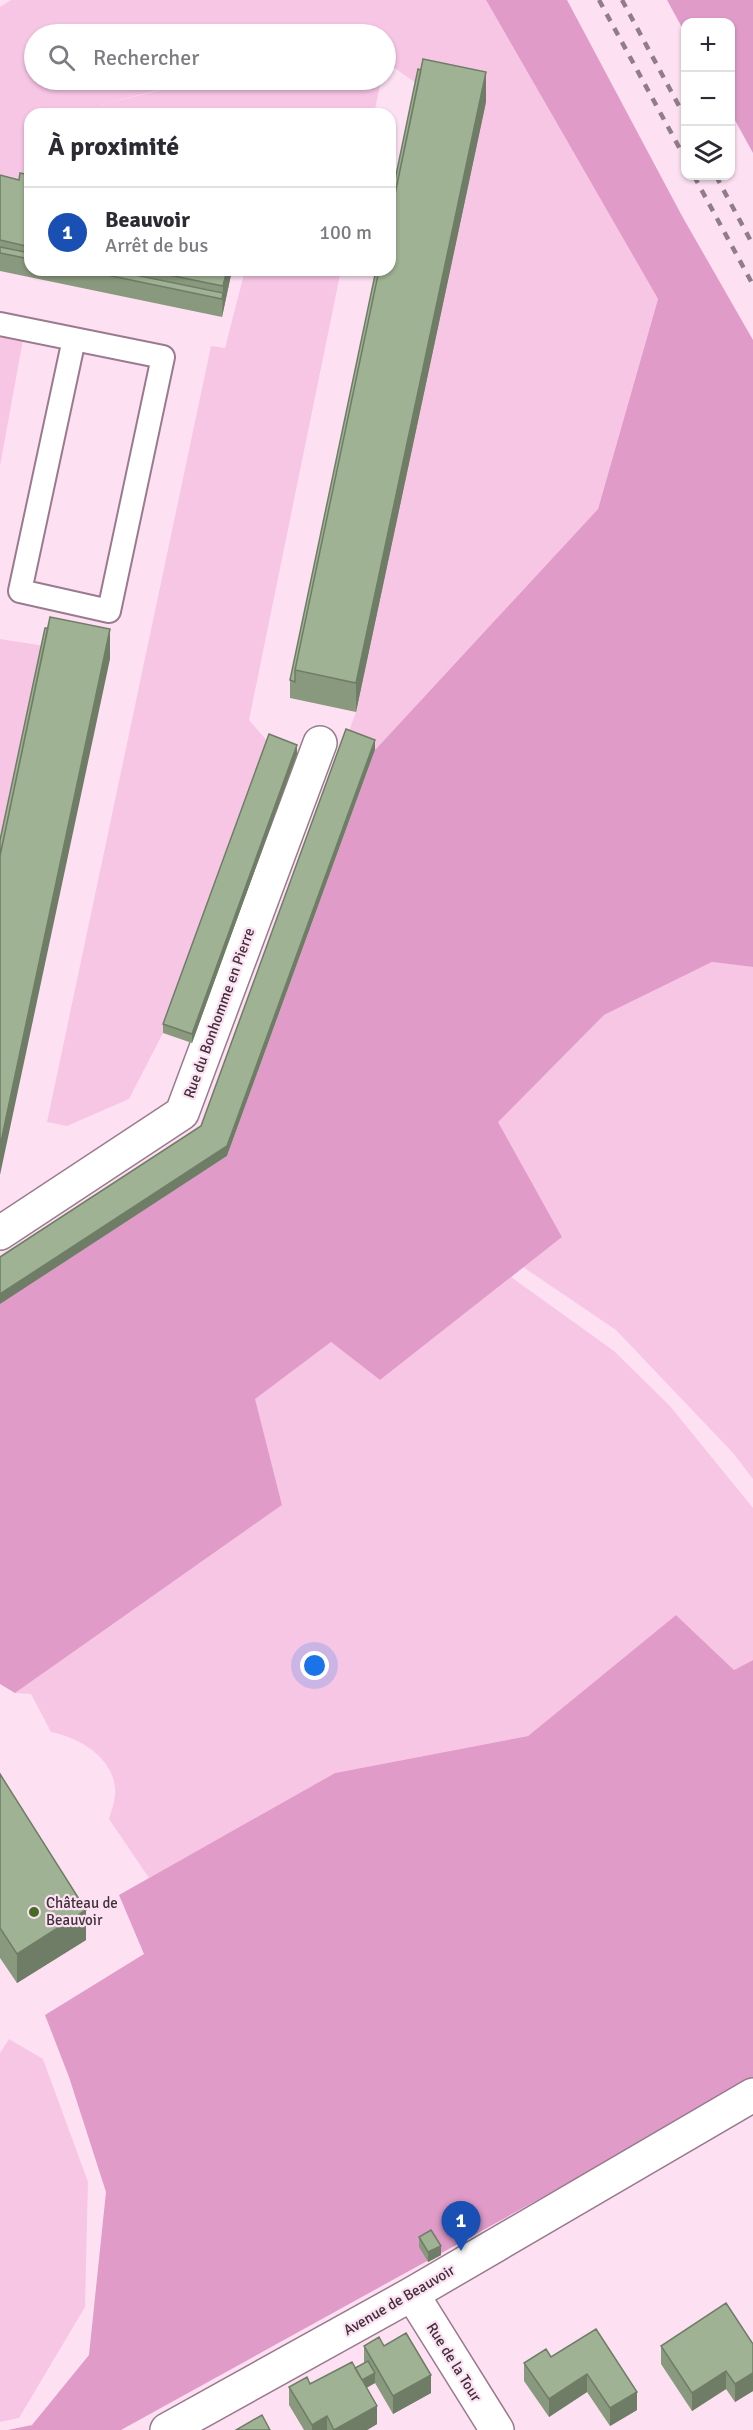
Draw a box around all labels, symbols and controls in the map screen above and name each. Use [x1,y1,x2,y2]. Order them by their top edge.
map controls [681,18,735,180]
button: + [681,18,735,72]
search box [24,24,396,90]
icon: search [45,41,78,74]
text: Rechercher [93,44,199,71]
button: − [681,72,735,126]
button: layers [681,126,735,180]
text: À proximité [48,131,179,163]
text: Beauvoir [105,206,190,233]
text: 1 [62,220,73,245]
text: 100 m [319,220,372,245]
text: Arrêt de bus [105,233,208,258]
street label: Rue du Bonhomme en Pierre [180,925,258,1101]
your location [300,1651,329,1680]
place label: Château de Beauvoir [46,1894,118,1929]
marker: Château de Beauvoir [27,1905,41,1919]
pin: 1 [442,2202,480,2251]
street label: Avenue de Beauvoir [340,2261,458,2339]
street label: Rue de la Tour [423,2319,486,2405]

